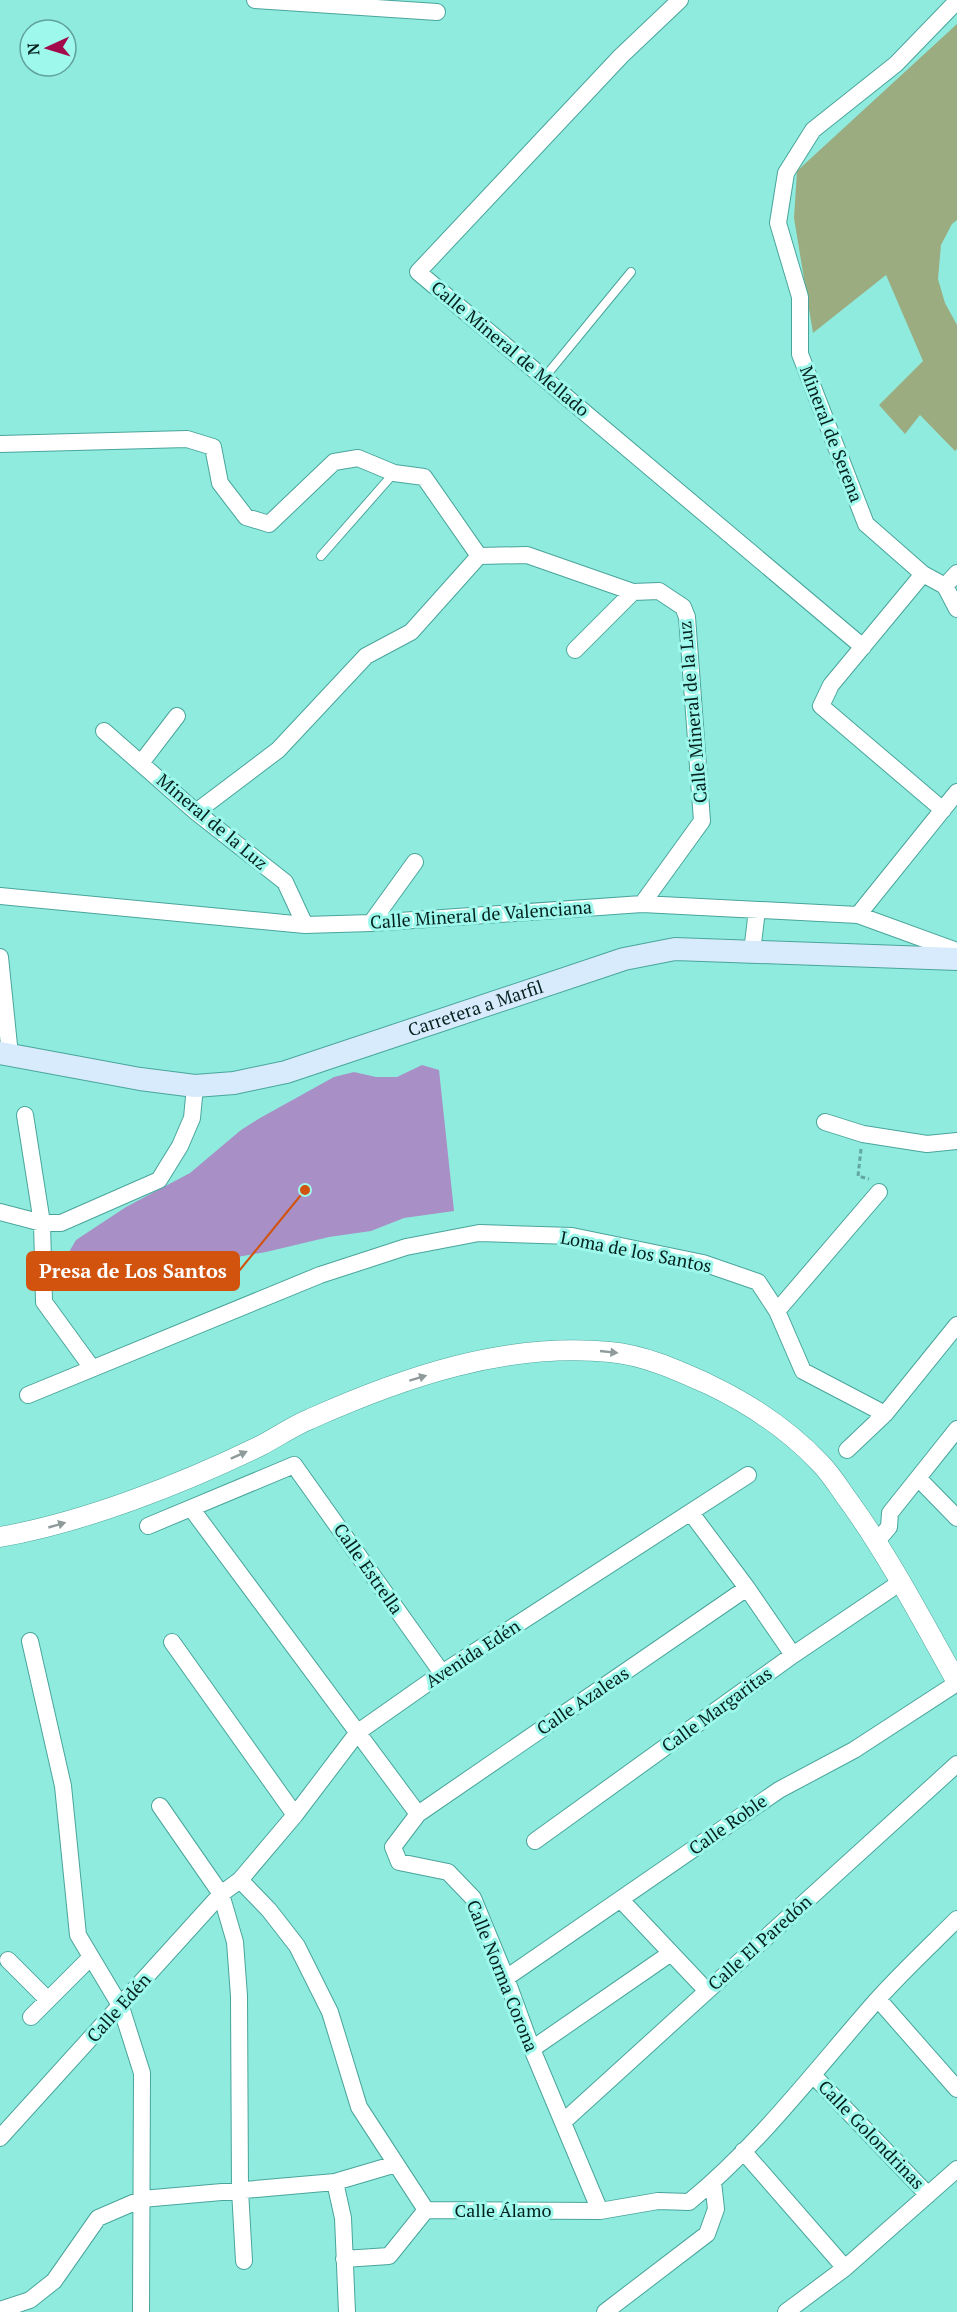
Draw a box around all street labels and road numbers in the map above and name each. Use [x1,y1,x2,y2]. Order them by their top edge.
street label: Calle Mineral de Mellado [427,275,595,422]
street label: Mineral de Serena [795,362,869,505]
street label: Calle Mineral de la Luz [672,620,712,804]
street label: Mineral de la Luz [152,768,273,875]
street label: Calle Mineral de Valenciana [369,894,593,934]
street label: Carretera a Marfil [405,974,546,1041]
street label: Loma de los Santos [558,1225,714,1277]
street label: Calle Estrella [329,1518,409,1619]
street label: Avenida Edén [420,1613,525,1693]
street label: Calle Azaleas [532,1661,633,1740]
street label: Calle Margaritas [656,1661,776,1757]
street label: Calle Roble [684,1788,771,1860]
street label: Calle El Paredón [702,1889,816,1995]
street label: Calle Norma Corona [462,1896,544,2055]
street label: Calle Edén [81,1967,156,2047]
street label: Calle Golondrinas [813,2074,930,2194]
street label: Calle Álamo [455,2198,551,2222]

